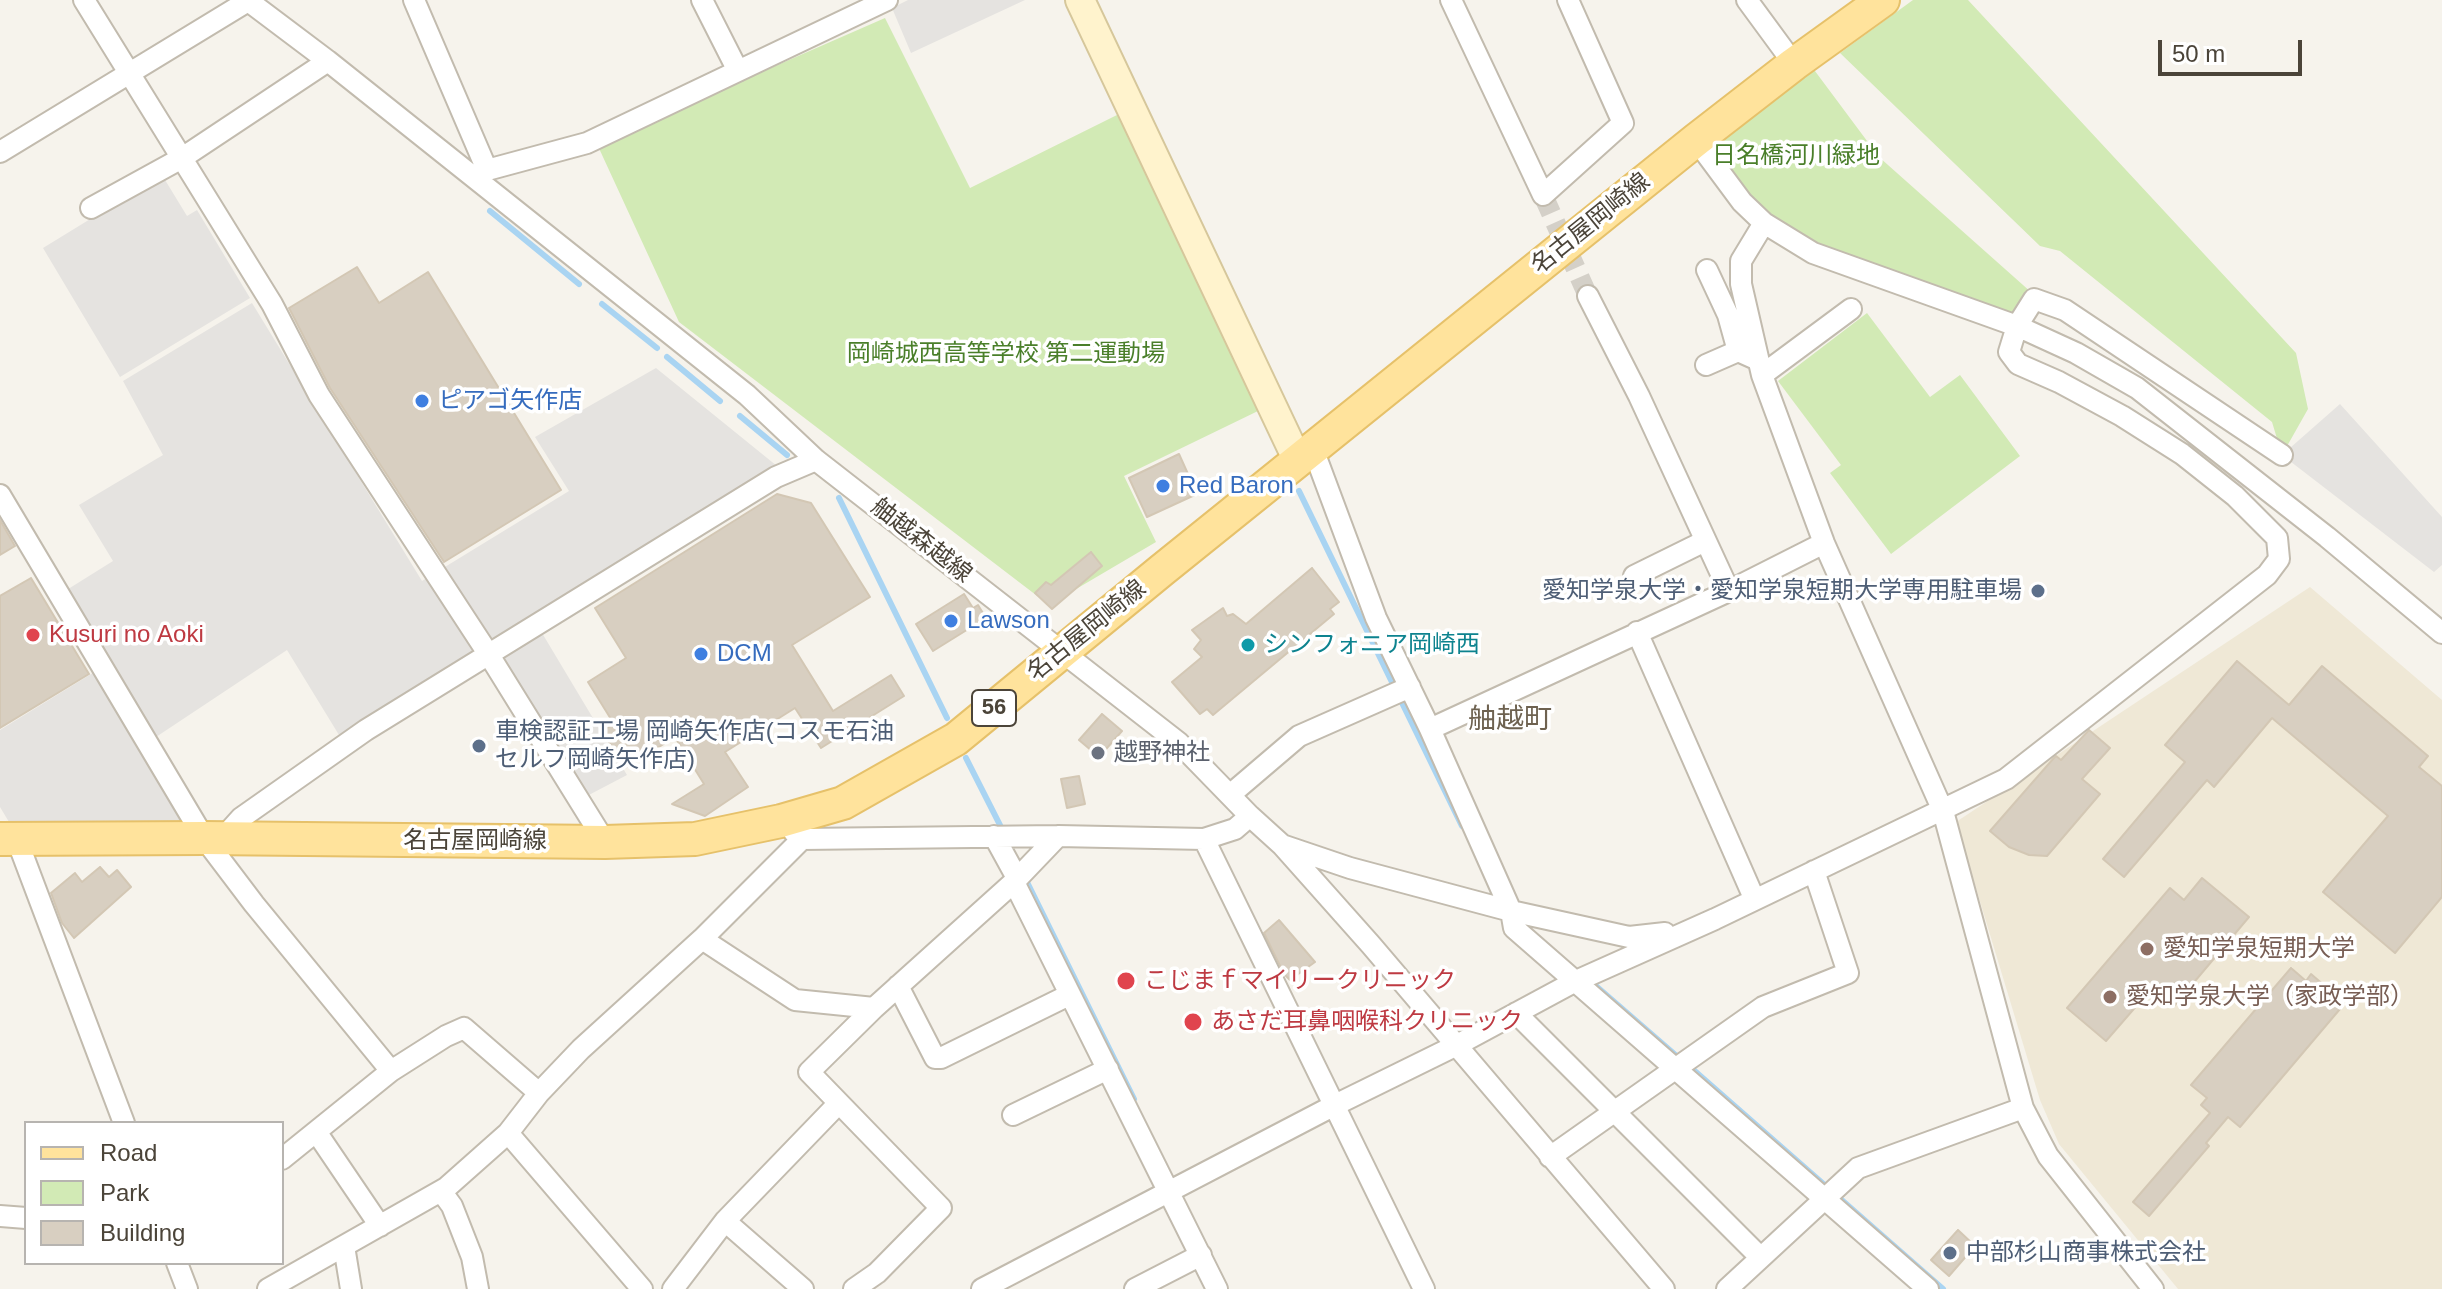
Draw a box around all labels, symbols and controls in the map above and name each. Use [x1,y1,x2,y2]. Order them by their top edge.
scale bar [2162,24,2306,74]
text: 50 m [2172,40,2225,67]
park label: 日名橋河川緑地 [1712,142,1880,170]
street label: 名古屋岡崎線 [1526,167,1656,281]
park label: 岡崎城西高等学校 第二運動場 [847,340,1165,368]
place label: ピアゴ矢作店 [438,387,582,415]
marker: ピアゴ矢作店 [413,392,431,410]
place label: Red Baron [1179,472,1294,500]
marker: Red Baron [1154,477,1172,495]
street label: 舳越森越線 [865,493,977,589]
street label: 名古屋岡崎線 [1022,574,1152,688]
place label: 愛知学泉大学・愛知学泉短期大学専用駐車場 [1542,577,2022,605]
marker: 愛知学泉大学・愛知学泉短期大学専用駐車場 [2029,582,2047,600]
place label: Lawson [967,607,1050,635]
marker: Lawson [942,612,960,630]
place label: Kusuri no Aoki [49,621,204,649]
marker: Kusuri no Aoki [24,626,42,644]
place label: シンフォニア岡崎西 [1264,631,1480,659]
marker: シンフォニア岡崎西 [1239,636,1257,654]
place label: DCM [717,640,772,668]
marker: DCM [692,645,710,663]
road number: 56 [972,690,1016,726]
district label: 舳越町 [1468,703,1552,737]
place label: 車検認証工場 岡崎矢作店(コスモ石油 セルフ岡崎矢作店) [495,718,894,774]
marker: 車検認証工場 岡崎矢作店(コスモ石油 セルフ岡崎矢作店) [470,737,488,755]
place label: 越野神社 [1114,739,1210,767]
marker: 越野神社 [1089,744,1107,762]
street label: 名古屋岡崎線 [403,827,547,855]
place label: 愛知学泉短期大学 [2163,935,2355,963]
marker: 愛知学泉短期大学 [2138,940,2156,958]
place label: こじまｆマイリークリニック [1144,967,1456,995]
marker: こじまｆマイリークリニック [1115,970,1137,992]
place label: 愛知学泉大学（家政学部） [2126,983,2414,1011]
marker: 愛知学泉大学（家政学部） [2101,988,2119,1006]
place label: あさだ耳鼻咽喉科クリニック [1211,1008,1523,1036]
marker: あさだ耳鼻咽喉科クリニック [1182,1011,1204,1033]
legend [24,1121,284,1265]
text: Road [100,1139,157,1166]
text: Park [100,1179,149,1206]
text: Building [100,1219,185,1246]
place label: 中部杉山商事株式会社 [1966,1239,2206,1267]
marker: 中部杉山商事株式会社 [1941,1244,1959,1262]

